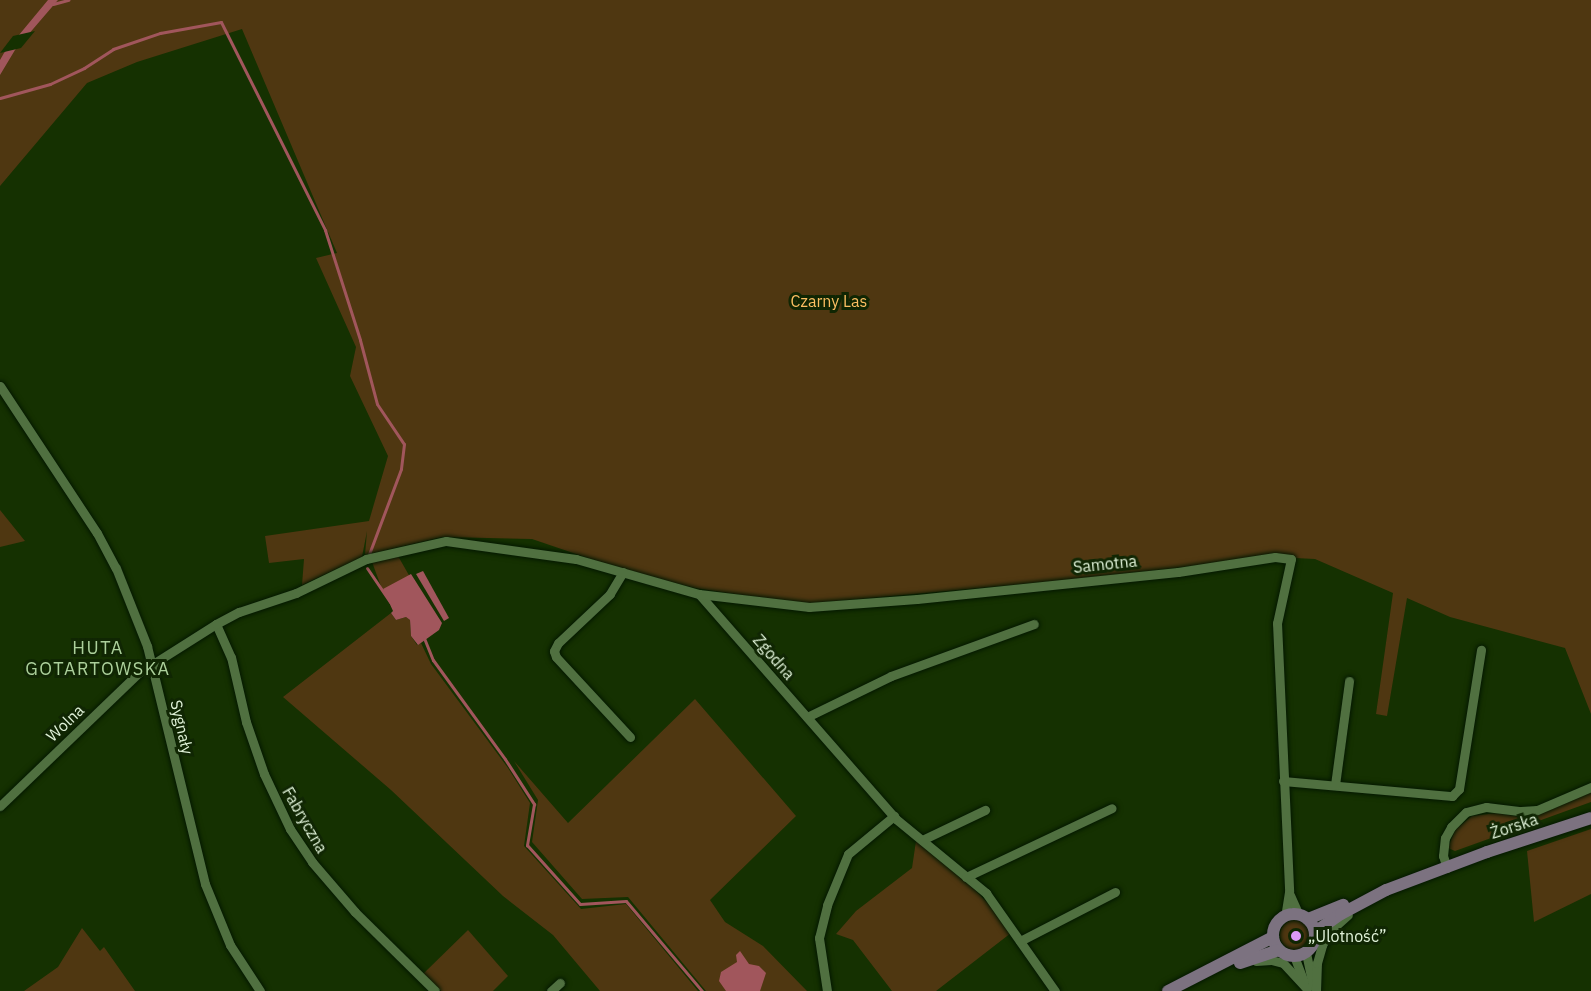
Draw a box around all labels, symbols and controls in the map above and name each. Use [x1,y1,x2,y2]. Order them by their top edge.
park label: Czarny Las [791,291,867,311]
street label: Samotna [1072,551,1138,577]
street label: Zgodna [749,631,799,683]
district label: HUTA GOTARTOWSKA [25,638,171,680]
street label: Sygnały [166,698,198,756]
street label: Wolna [42,700,88,746]
street label: Fabryczna [278,784,332,856]
street label: Żorska [1488,809,1540,843]
place label: „Ulotność” [1308,926,1387,946]
marker: „Ulotność” [1289,929,1303,943]

